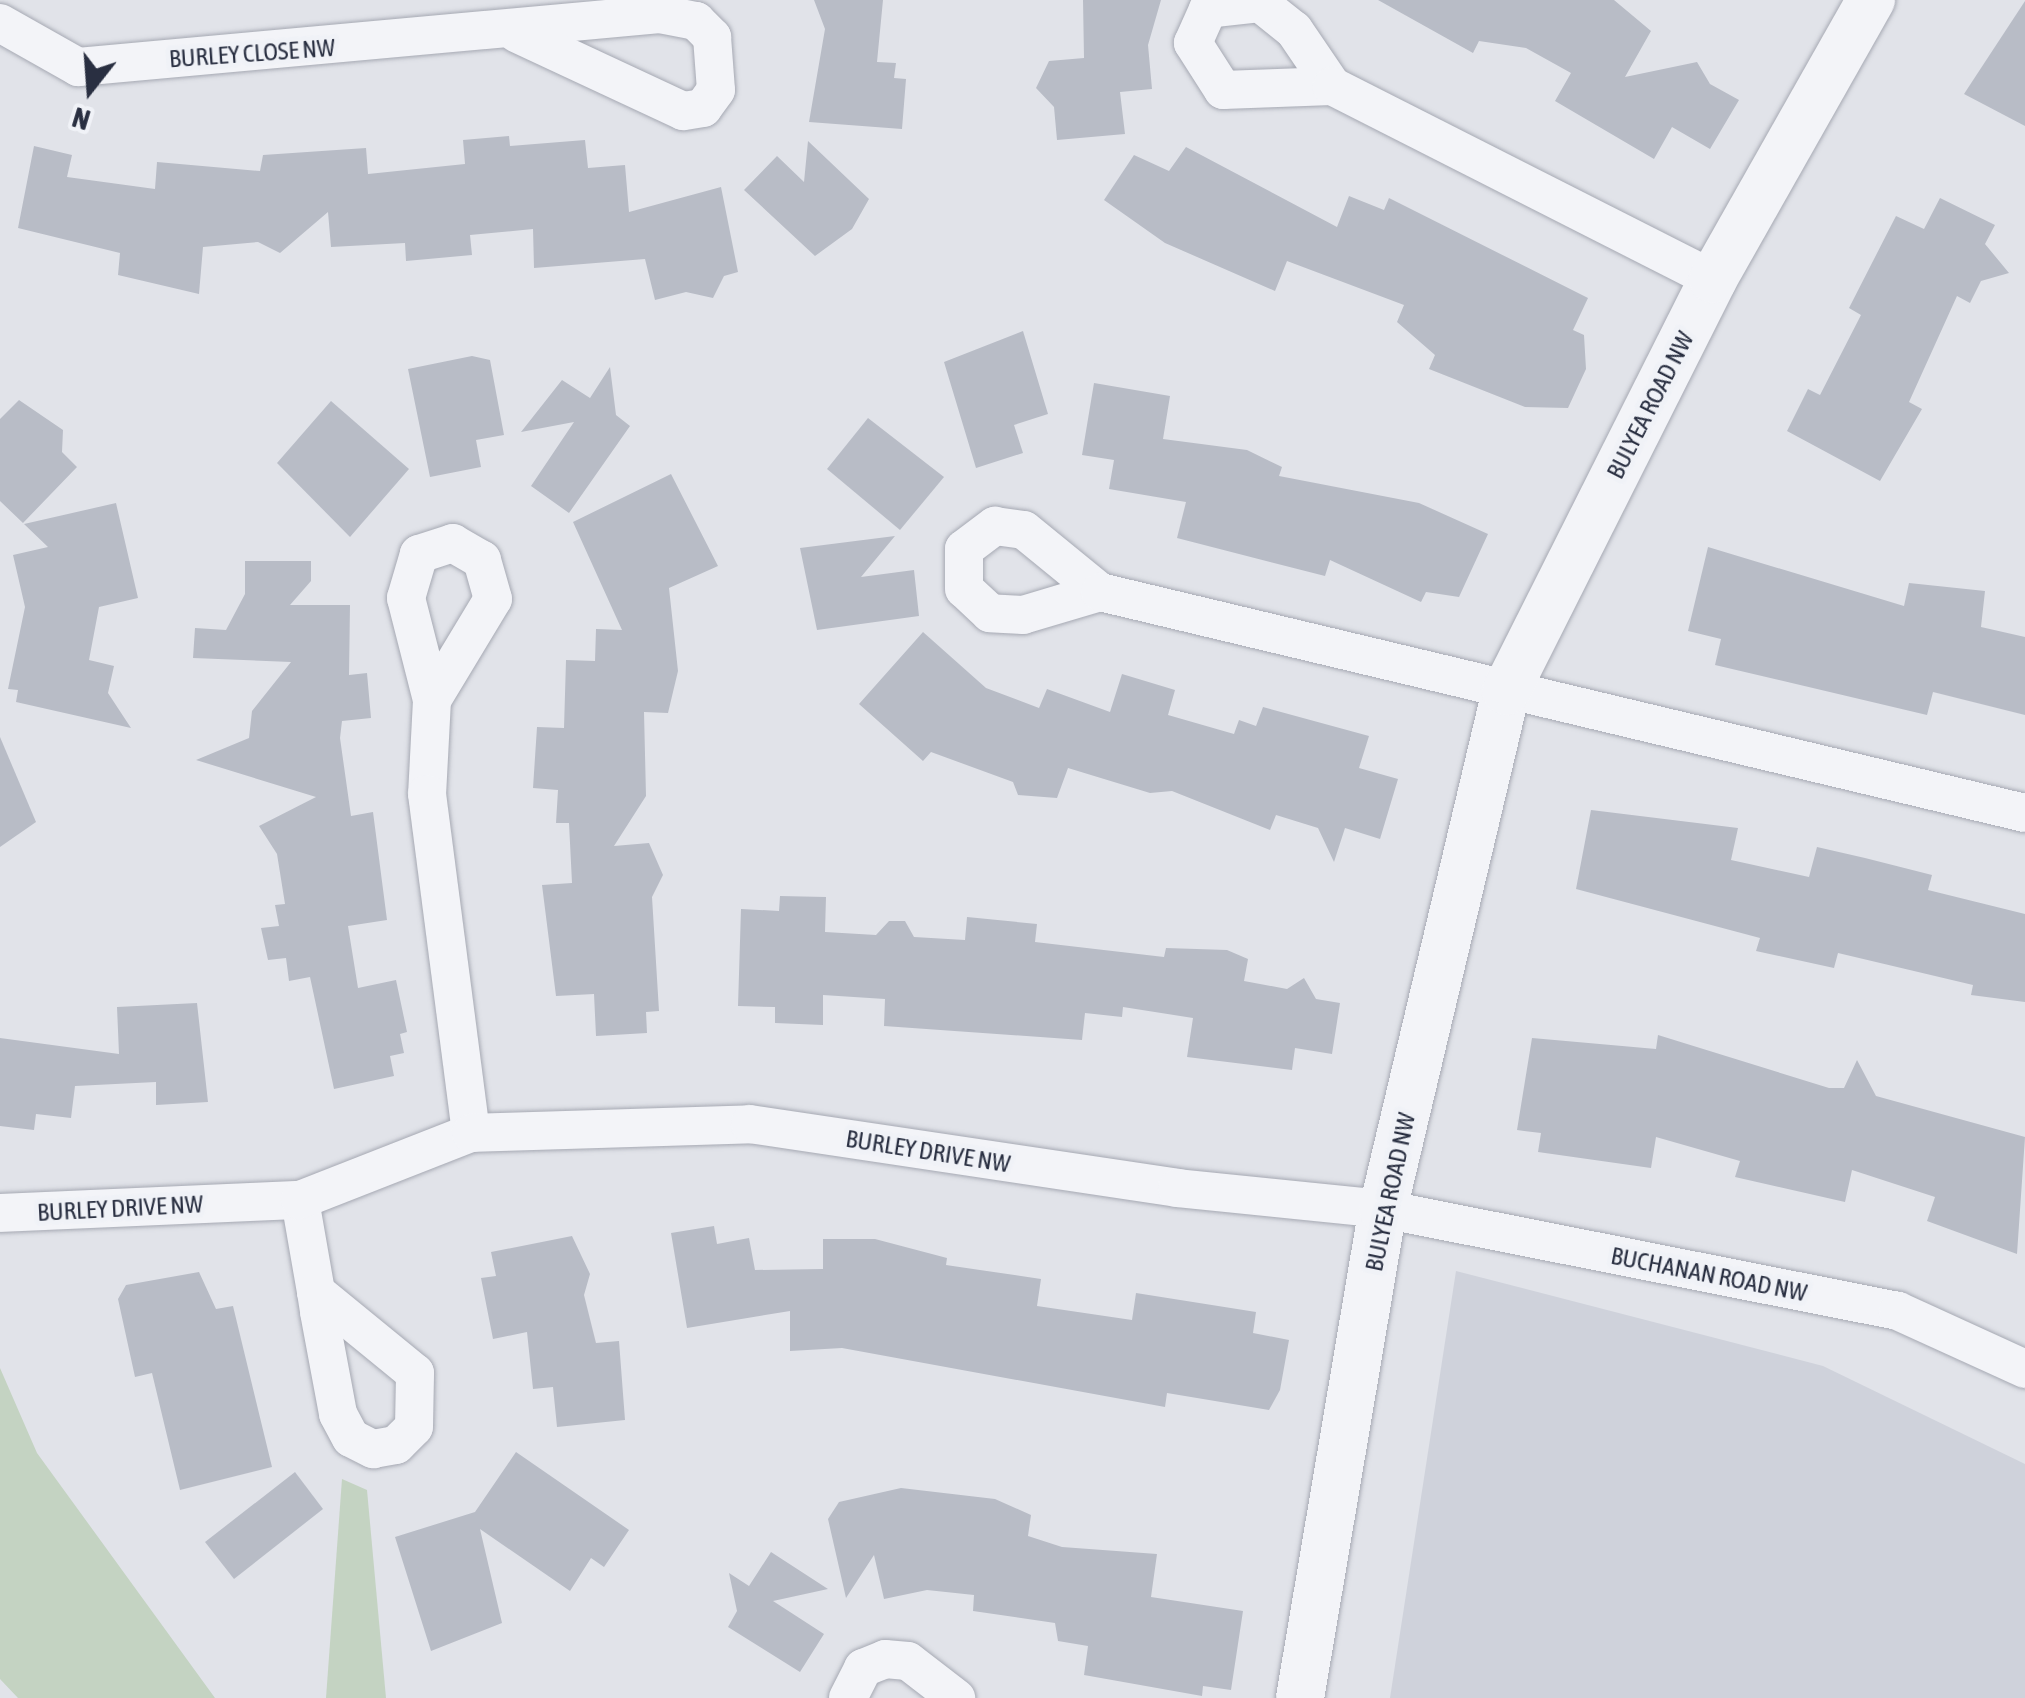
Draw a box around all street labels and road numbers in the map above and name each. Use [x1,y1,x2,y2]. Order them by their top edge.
street label: BURLEY CLOSE NW [168,32,336,74]
street label: BULYEA ROAD NW [1600,326,1700,484]
street label: BULYEA ROAD NW [1359,1110,1421,1274]
street label: BURLEY DRIVE NW [844,1123,1012,1179]
street label: BURLEY DRIVE NW [36,1189,204,1227]
street label: BUCHANAN ROAD NW [1608,1240,1810,1308]

